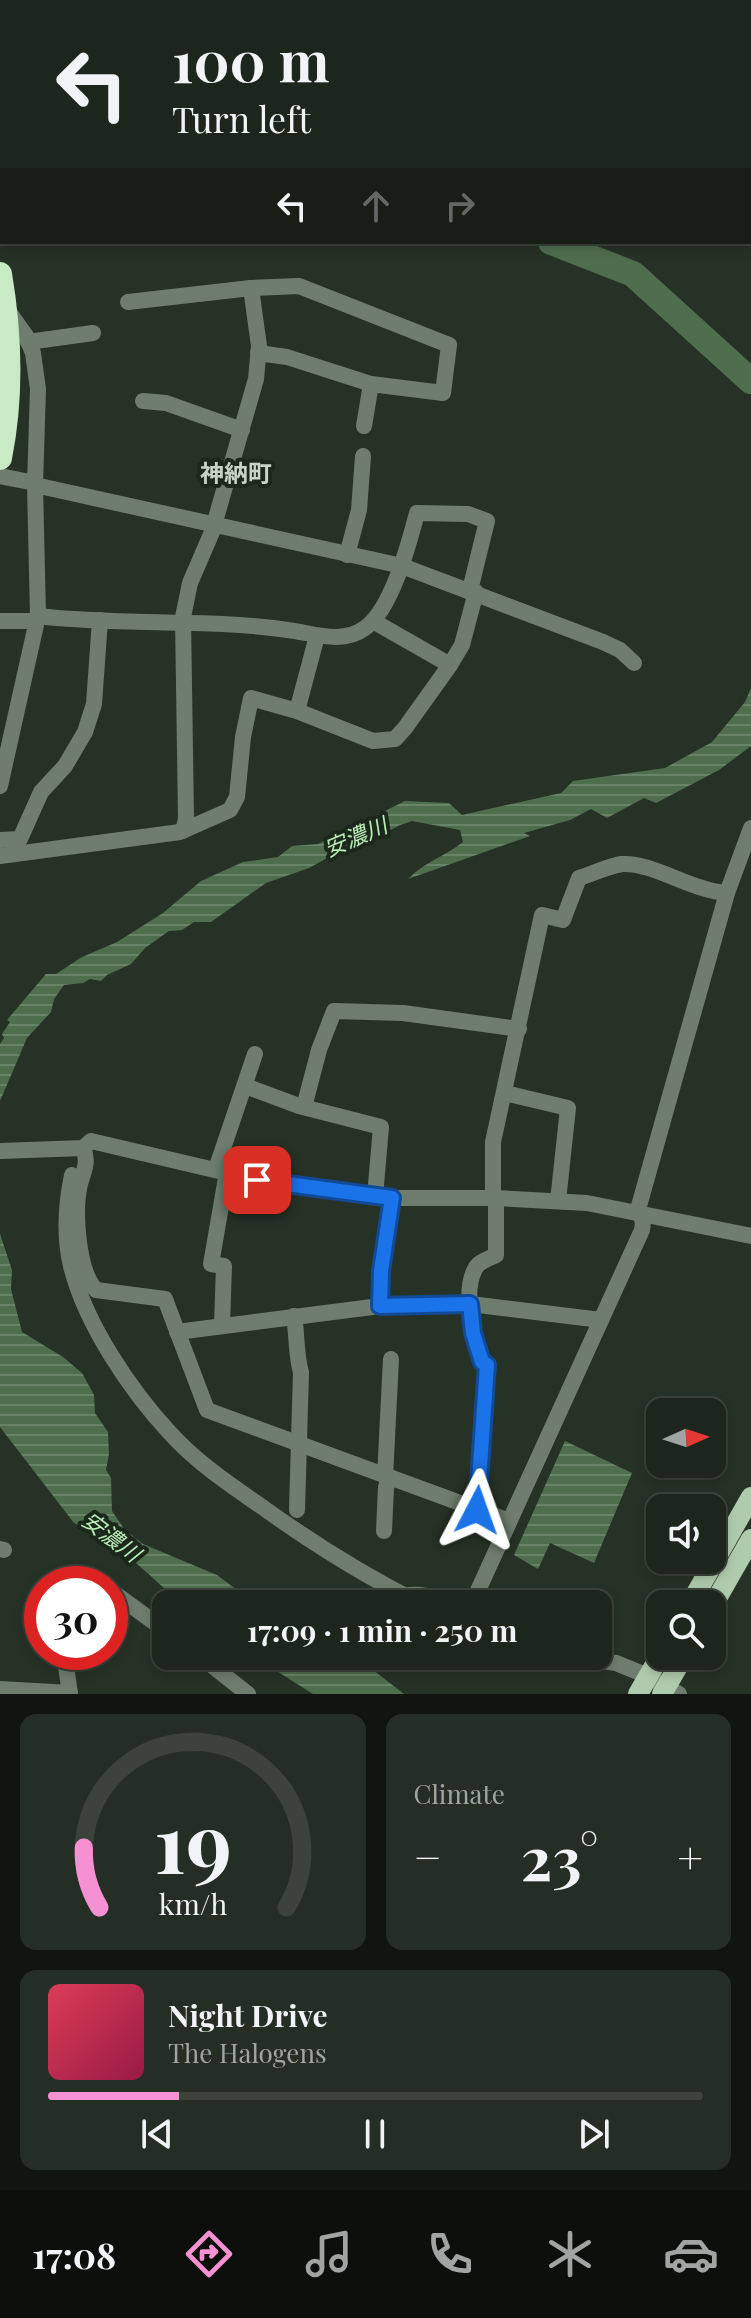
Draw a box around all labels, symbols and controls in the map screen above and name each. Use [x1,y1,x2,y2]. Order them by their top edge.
text: 100 m [172,22,329,97]
icon: left [40,32,144,136]
text: Turn left [172,94,311,142]
icon: left [270,184,314,228]
icon: ahead [354,184,398,228]
icon: right [438,184,482,228]
district label: 神納町 [200,456,272,488]
water label: 安濃川 [319,809,393,863]
pin [223,1146,291,1214]
icon: arrive [235,1158,279,1202]
north arrow [646,1398,726,1478]
map controls [646,1398,726,1670]
position arrow [435,1468,519,1552]
button: sound [646,1494,726,1574]
water label: 安濃川 [77,1504,149,1569]
speed limit sign: 30 [24,1566,128,1670]
button: search [646,1590,726,1670]
text: 17:09 · 1 min · 250 m [247,1610,517,1650]
text: Climate [414,1776,505,1811]
text: 19 [154,1784,232,1895]
text: 23° [521,1816,598,1896]
text: − [414,1826,442,1885]
text: + [677,1826,703,1885]
text: km/h [158,1884,227,1922]
text: Night Drive [168,1995,328,2035]
text: The Halogens [168,2035,327,2070]
icon: previous [135,2112,179,2156]
icon: pause [353,2112,397,2156]
icon: next [572,2112,616,2156]
icon: directions [181,2226,237,2282]
icon: music [301,2226,357,2282]
icon: phone [422,2226,478,2282]
icon: climate [542,2226,598,2282]
icon: car [663,2226,719,2282]
text: 17:08 [32,2230,116,2278]

